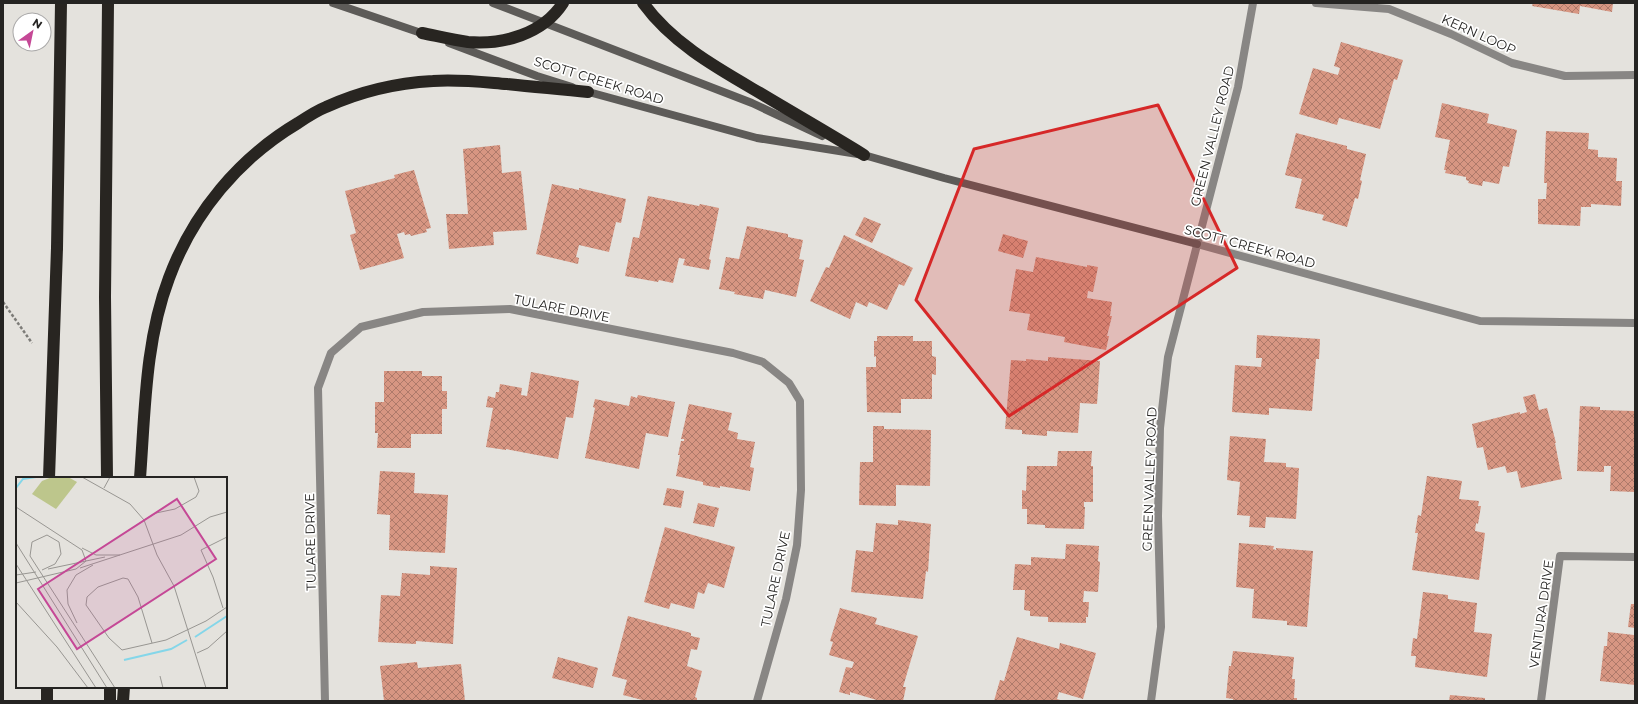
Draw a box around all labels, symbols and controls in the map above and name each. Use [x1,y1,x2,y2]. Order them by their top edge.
street label: KERN LOOP [1439,10,1519,58]
north arrow [12,12,52,52]
text: N [30,15,45,32]
street label: SCOTT CREEK ROAD [532,53,666,107]
street label: GREEN VALLEY ROAD [1187,64,1237,208]
street label: SCOTT CREEK ROAD [1183,221,1317,271]
street label: TULARE DRIVE [513,291,611,325]
street label: GREEN VALLEY ROAD [1138,406,1160,552]
inset map [16,477,227,688]
street label: TULARE DRIVE [301,493,319,591]
street label: TULARE DRIVE [757,530,793,628]
street label: VENTURA DRIVE [1525,559,1557,669]

